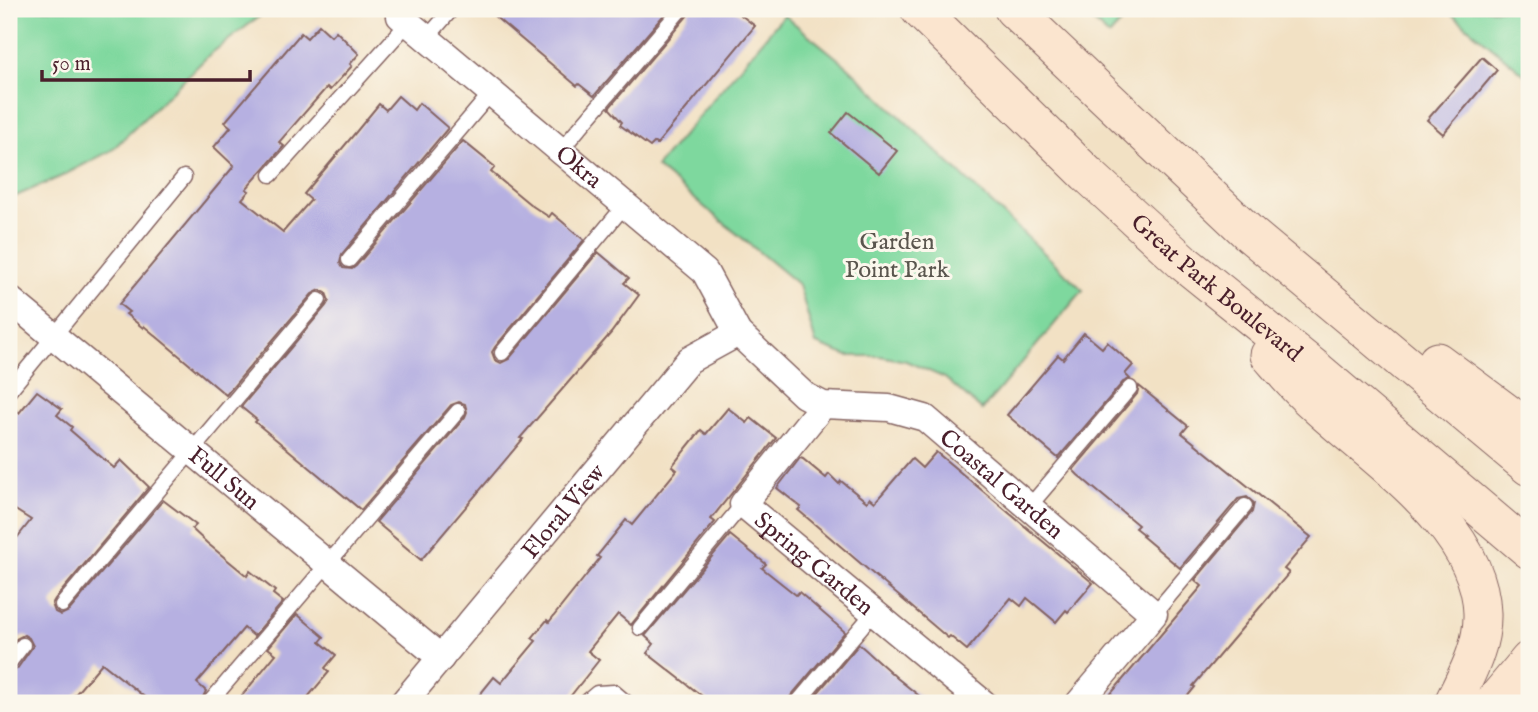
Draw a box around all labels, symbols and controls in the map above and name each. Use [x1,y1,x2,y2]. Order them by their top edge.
scale bar [42,38,250,82]
text: 50 m [52,51,91,78]
street label: Okra [548,139,609,197]
street label: Great Park Boulevard [1123,208,1308,369]
park label: Garden Point Park [845,227,949,286]
street label: Coastal Garden [932,423,1070,547]
street label: Full Sun [181,441,266,518]
street label: Floral View [516,457,614,566]
street label: Spring Garden [747,506,880,623]

